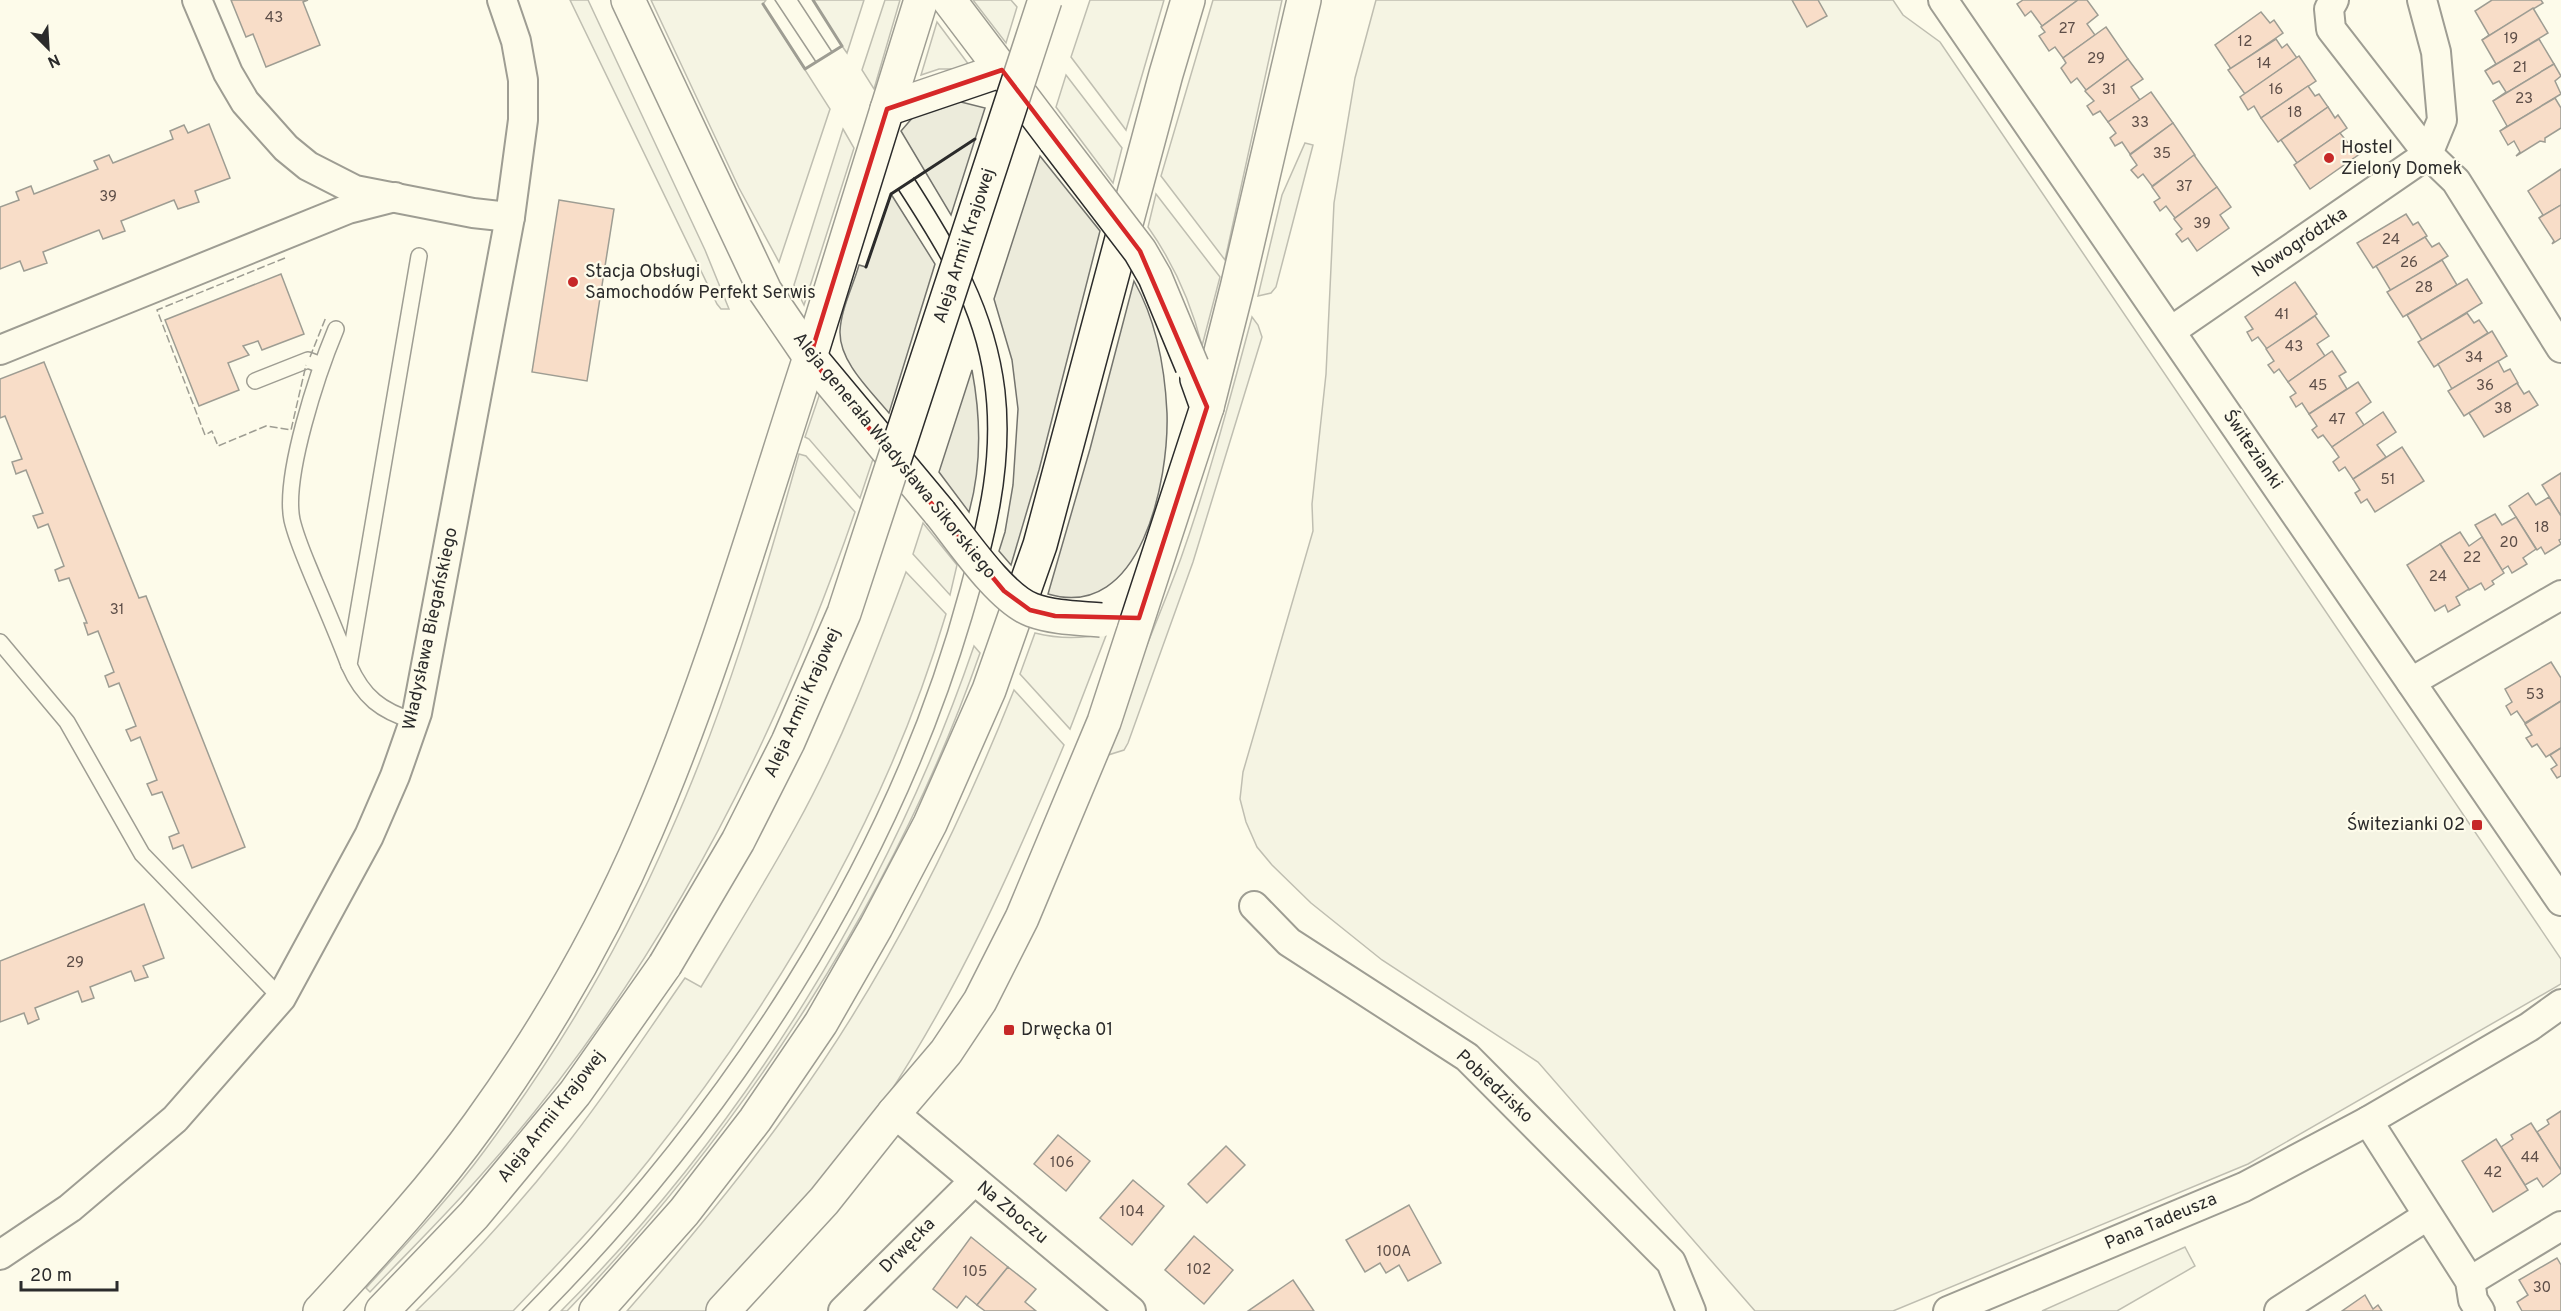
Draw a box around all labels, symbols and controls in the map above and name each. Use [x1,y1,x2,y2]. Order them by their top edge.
house number: 43 [265,9,283,28]
north arrow [18,18,78,78]
house number: 27 [2059,20,2076,39]
house number: 19 [2504,30,2518,49]
house number: 12 [2238,33,2252,52]
text: N [44,48,63,71]
house number: 29 [2087,50,2105,69]
house number: 14 [2257,55,2271,74]
house number: 21 [2513,59,2527,78]
house number: 31 [2102,81,2116,100]
house number: 16 [2269,81,2283,100]
house number: 23 [2515,90,2533,109]
house number: 18 [2288,104,2302,123]
house number: 33 [2131,114,2149,133]
place label: Hostel Zielony Domek [2341,137,2462,181]
house number: 35 [2153,145,2171,164]
marker: Hostel Zielony Domek [2322,151,2336,165]
street label: Aleja Armii Krajowej [929,165,1001,327]
house number: 37 [2176,178,2193,197]
house number: 39 [99,188,117,207]
street label: Nowogródzka [2248,203,2352,283]
house number: 39 [2193,215,2211,234]
house number: 24 [2382,231,2400,250]
house number: 26 [2400,254,2418,273]
place label: Stacja Obsługi Samochodów Perfekt Serwis [585,261,816,305]
marker: Stacja Obsługi Samochodów Perfekt Serwis [566,275,580,289]
house number: 28 [2415,279,2433,298]
house number: 41 [2275,306,2289,325]
street label: Aleja generała Władysława Sikorskiego [787,328,1001,584]
house number: 43 [2285,338,2303,357]
house number: 34 [2465,349,2483,368]
house number: 45 [2309,377,2327,396]
house number: 36 [2476,377,2494,396]
house number: 38 [2494,400,2512,419]
street label: Świtezianki [2217,405,2289,494]
house number: 47 [2329,411,2346,430]
house number: 51 [2381,471,2395,490]
house number: 18 [2535,519,2549,538]
street label: Władysława Biegańskiego [398,525,464,733]
house number: 20 [2500,534,2518,553]
house number: 22 [2463,549,2481,568]
house number: 24 [2429,568,2447,587]
house number: 31 [110,601,124,620]
street label: Aleja Armii Krajowej [760,624,846,782]
house number: 53 [2526,686,2544,705]
place label: Świtezianki 02 [2347,812,2465,837]
marker: Świtezianki 02 [2470,818,2484,832]
house number: 29 [66,954,84,973]
place label: Drwęcka 01 [1021,1019,1113,1042]
marker: Drwęcka 01 [1002,1023,1016,1037]
street label: Pobiedzisko [1451,1045,1537,1129]
street label: Aleja Armii Krajowej [493,1046,611,1188]
house number: 44 [2521,1149,2539,1168]
house number: 106 [1050,1154,1074,1173]
house number: 42 [2484,1164,2502,1183]
street label: Na Zboczu [972,1176,1052,1250]
street label: Pana Tadeusza [2101,1188,2221,1256]
house number: 104 [1120,1203,1144,1222]
street label: Drwęcka [875,1213,941,1279]
house number: 100A [1377,1243,1411,1262]
scale bar [21,1254,117,1292]
house number: 102 [1187,1261,1211,1280]
house number: 105 [963,1263,987,1282]
text: 20 m [30,1265,72,1288]
house number: 30 [2533,1279,2551,1298]

